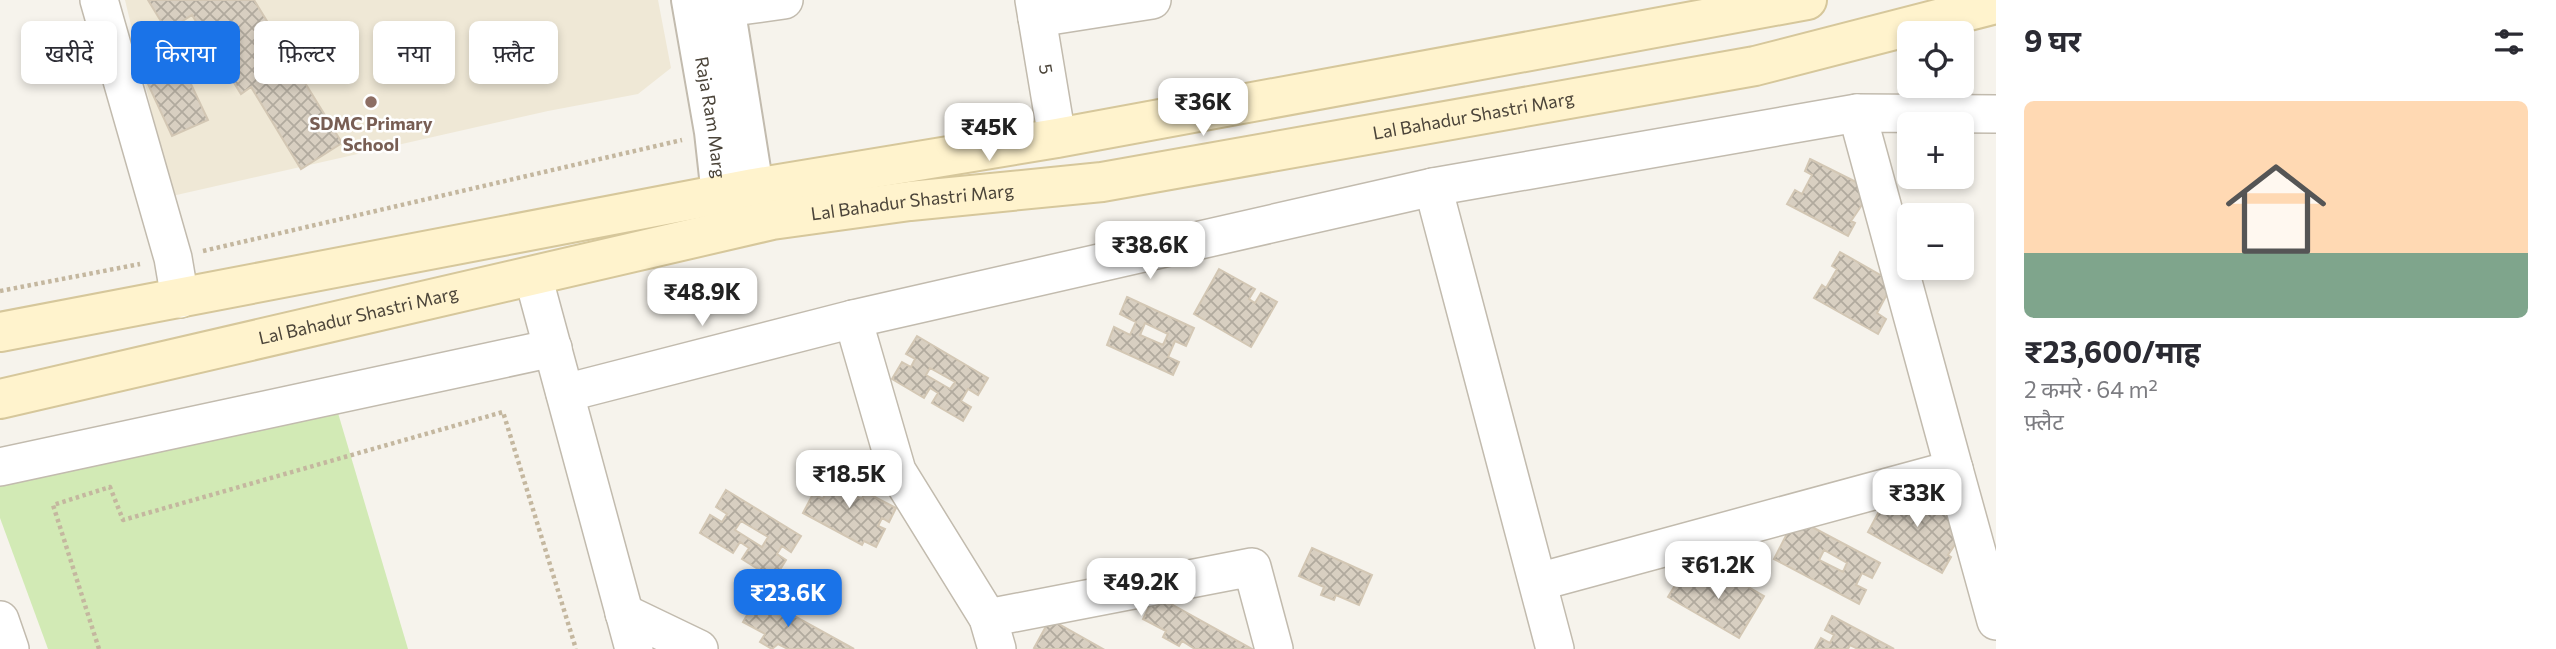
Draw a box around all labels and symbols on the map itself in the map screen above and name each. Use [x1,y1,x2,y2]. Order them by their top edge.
street label: Raja Ram Marg [691,55,731,180]
street label: 5 [1035,62,1058,76]
pin: ₹36K [1162,78,1244,138]
street label: Lal Bahadur Shastri Marg [1371,86,1576,144]
marker: SDMC Primary School [363,94,379,110]
pin: ₹45K [948,104,1030,163]
place label: SDMC Primary School [309,112,433,155]
street label: Lal Bahadur Shastri Marg [809,179,1015,225]
pin: ₹38.6K [1093,222,1207,281]
pin: ₹48.9K [645,268,759,328]
street label: Lal Bahadur Shastri Marg [256,281,460,349]
pin: ₹18.5K [792,450,906,510]
pin: ₹33K [1876,470,1958,529]
pin: ₹61.2K [1661,542,1775,601]
pin: ₹49.2K [1084,558,1198,618]
pin: ₹23.6K [731,570,845,629]

